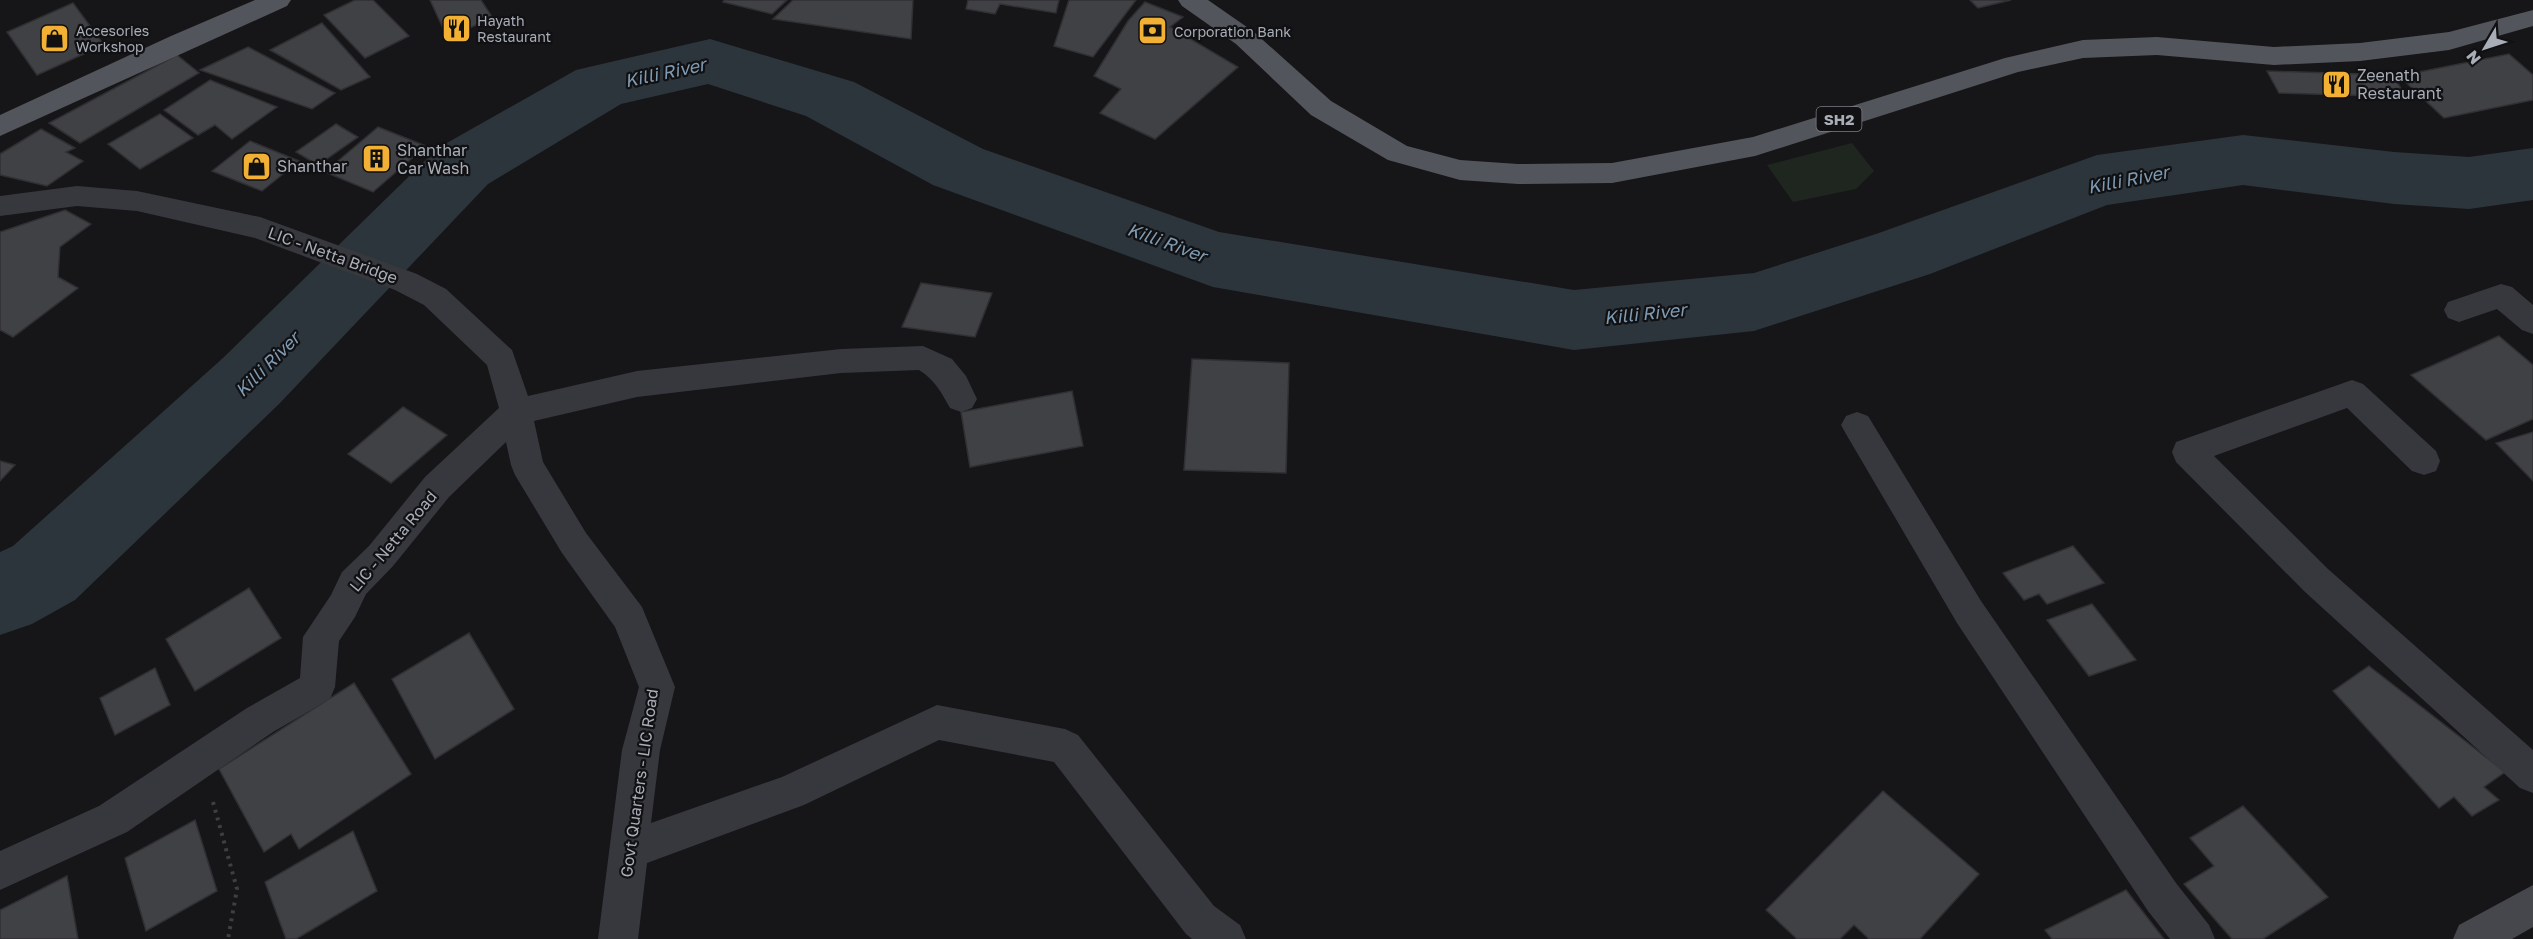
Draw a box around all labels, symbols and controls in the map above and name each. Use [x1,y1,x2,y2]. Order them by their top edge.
restaurant icon: Hayath Restaurant [440,12,472,44]
place label: Hayath Restaurant [477,12,551,45]
bank icon: Corporation Bank [1137,15,1169,47]
north arrow [2455,18,2515,78]
shop icon: Accesories Workshop [39,22,71,54]
place label: Accesories Workshop [76,22,149,55]
place label: Corporation Bank [1174,23,1291,40]
text: N [2462,46,2485,68]
water label: Killi River [622,52,710,91]
place label: Zeenath Restaurant [2357,65,2442,103]
restaurant icon: Zeenath Restaurant [2320,68,2352,100]
road number: SH2 [1816,107,1862,131]
place label: Shanthar Car Wash [397,140,469,178]
building icon: Shanthar Car Wash [360,143,392,175]
shop icon: Shanthar [240,150,272,182]
place label: Shanthar [277,156,347,176]
water label: Killi River [2085,160,2173,198]
water label: Killi River [1125,218,1212,267]
street label: LIC - Netta Bridge [265,222,401,288]
water label: Killi River [1603,297,1690,328]
water label: Killi River [230,325,306,401]
street label: LIC - Netta Road [345,487,441,595]
street label: Govt Quarters - LIC Road [616,687,662,879]

